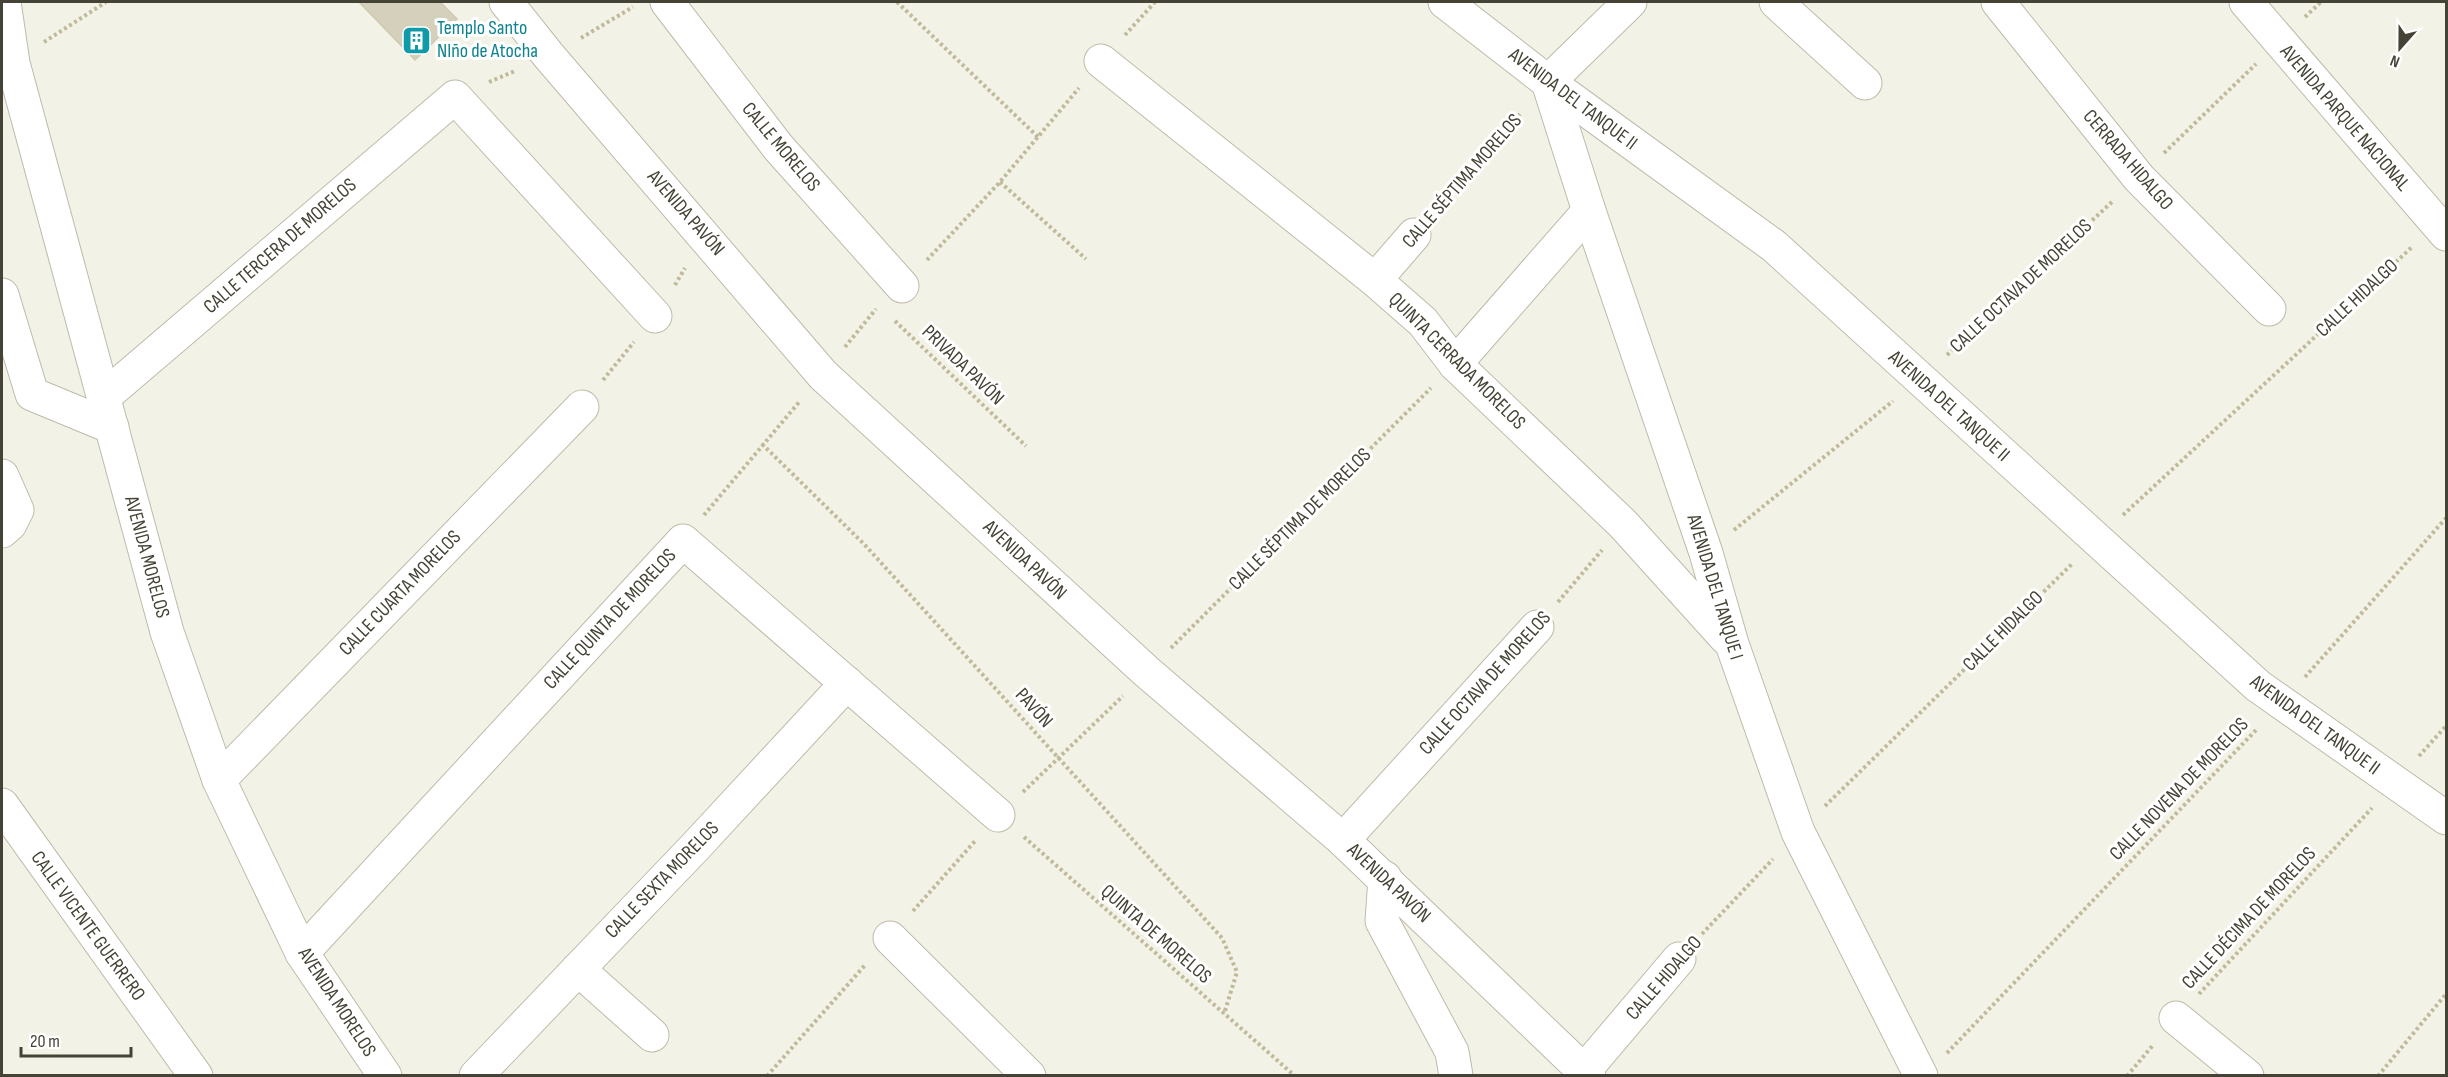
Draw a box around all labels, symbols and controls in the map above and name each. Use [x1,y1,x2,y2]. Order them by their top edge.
place label: Templo Santo NIño de Atocha [437,16,538,63]
north arrow [2370,18,2430,78]
building icon: Templo Santo NIño de Atocha [400,24,432,56]
street label: AVENIDA PARQUE NACIONAL [2275,40,2415,196]
street label: AVENIDA DEL TANQUE II [1503,42,1642,155]
street label: CALLE MORELOS [737,98,825,196]
street label: CERRADA HIDALGO [2078,105,2178,215]
street label: CALLE SÉPTIMA MORELOS [1397,109,1527,253]
street label: AVENIDA PAVÓN [642,164,730,261]
street label: CALLE TERCERA DE MORELOS [199,173,361,319]
street label: CALLE OCTAVA DE MORELOS [1945,214,2097,358]
street label: CALLE HIDALGO [2311,254,2403,342]
street label: QUINTA CERRADA MORELOS [1384,288,1530,434]
street label: PRIVADA PAVÓN [917,320,1009,410]
street label: AVENIDA DEL TANQUE II [1883,345,2015,467]
street label: CALLE SÉPTIMA DE MORELOS [1224,443,1376,595]
street label: AVENIDA MORELOS [119,492,175,621]
street label: AVENIDA DEL TANQUE I [1681,510,1749,663]
street label: AVENIDA PAVÓN [977,515,1072,605]
street label: CALLE CUARTA MORELOS [334,525,466,661]
street label: CALLE QUINTA DE MORELOS [539,544,681,694]
street label: CALLE HIDALGO [1958,586,2048,676]
street label: CALLE OCTAVA DE MORELOS [1414,606,1556,760]
street label: AVENIDA DEL TANQUE II [2245,669,2385,780]
street label: PAVÓN [1010,683,1058,733]
street label: CALLE NOVENA DE MORELOS [2105,713,2253,865]
street label: CALLE SEXTA MORELOS [600,816,724,944]
street label: AVENIDA PAVÓN [1341,838,1436,928]
street label: CALLE DÉCIMA DE MORELOS [2177,842,2321,994]
street label: CALLE VICENTE GUERRERO [26,847,150,1005]
street label: QUINTA DE MORELOS [1096,879,1216,989]
street label: CALLE HIDALGO [1621,931,1707,1025]
street label: AVENIDA MORELOS [292,942,381,1061]
scale bar [21,1020,130,1058]
text: 20 m [30,1031,60,1052]

